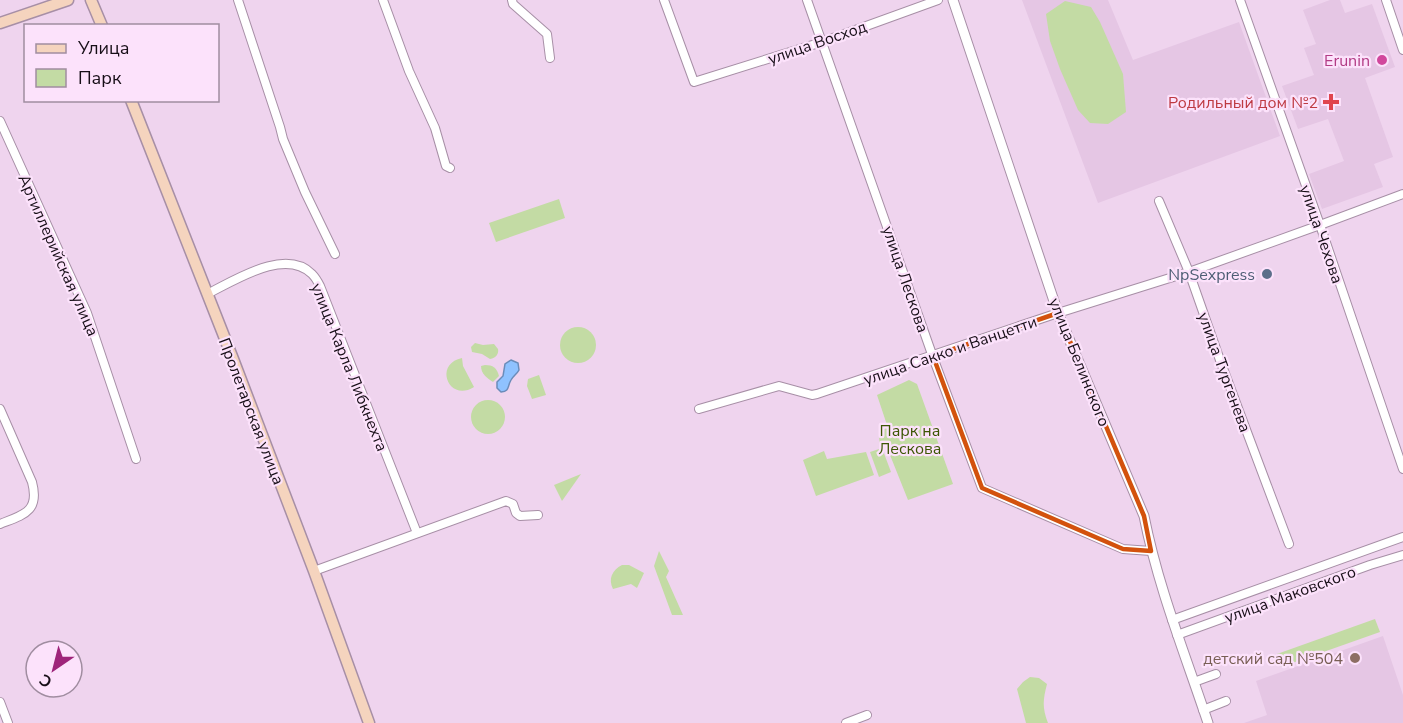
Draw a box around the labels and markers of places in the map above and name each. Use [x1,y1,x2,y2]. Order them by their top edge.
place label: Erunin [1324,50,1370,72]
marker: Erunin [1375,53,1389,67]
place label: Родильный дом №2 [1168,92,1318,114]
marker: Родильный дом №2 [1322,93,1340,111]
place label: NpSexpress [1168,264,1255,286]
marker: NpSexpress [1260,267,1274,281]
place label: детский сад №504 [1203,648,1343,670]
marker: детский сад №504 [1348,651,1362,665]

